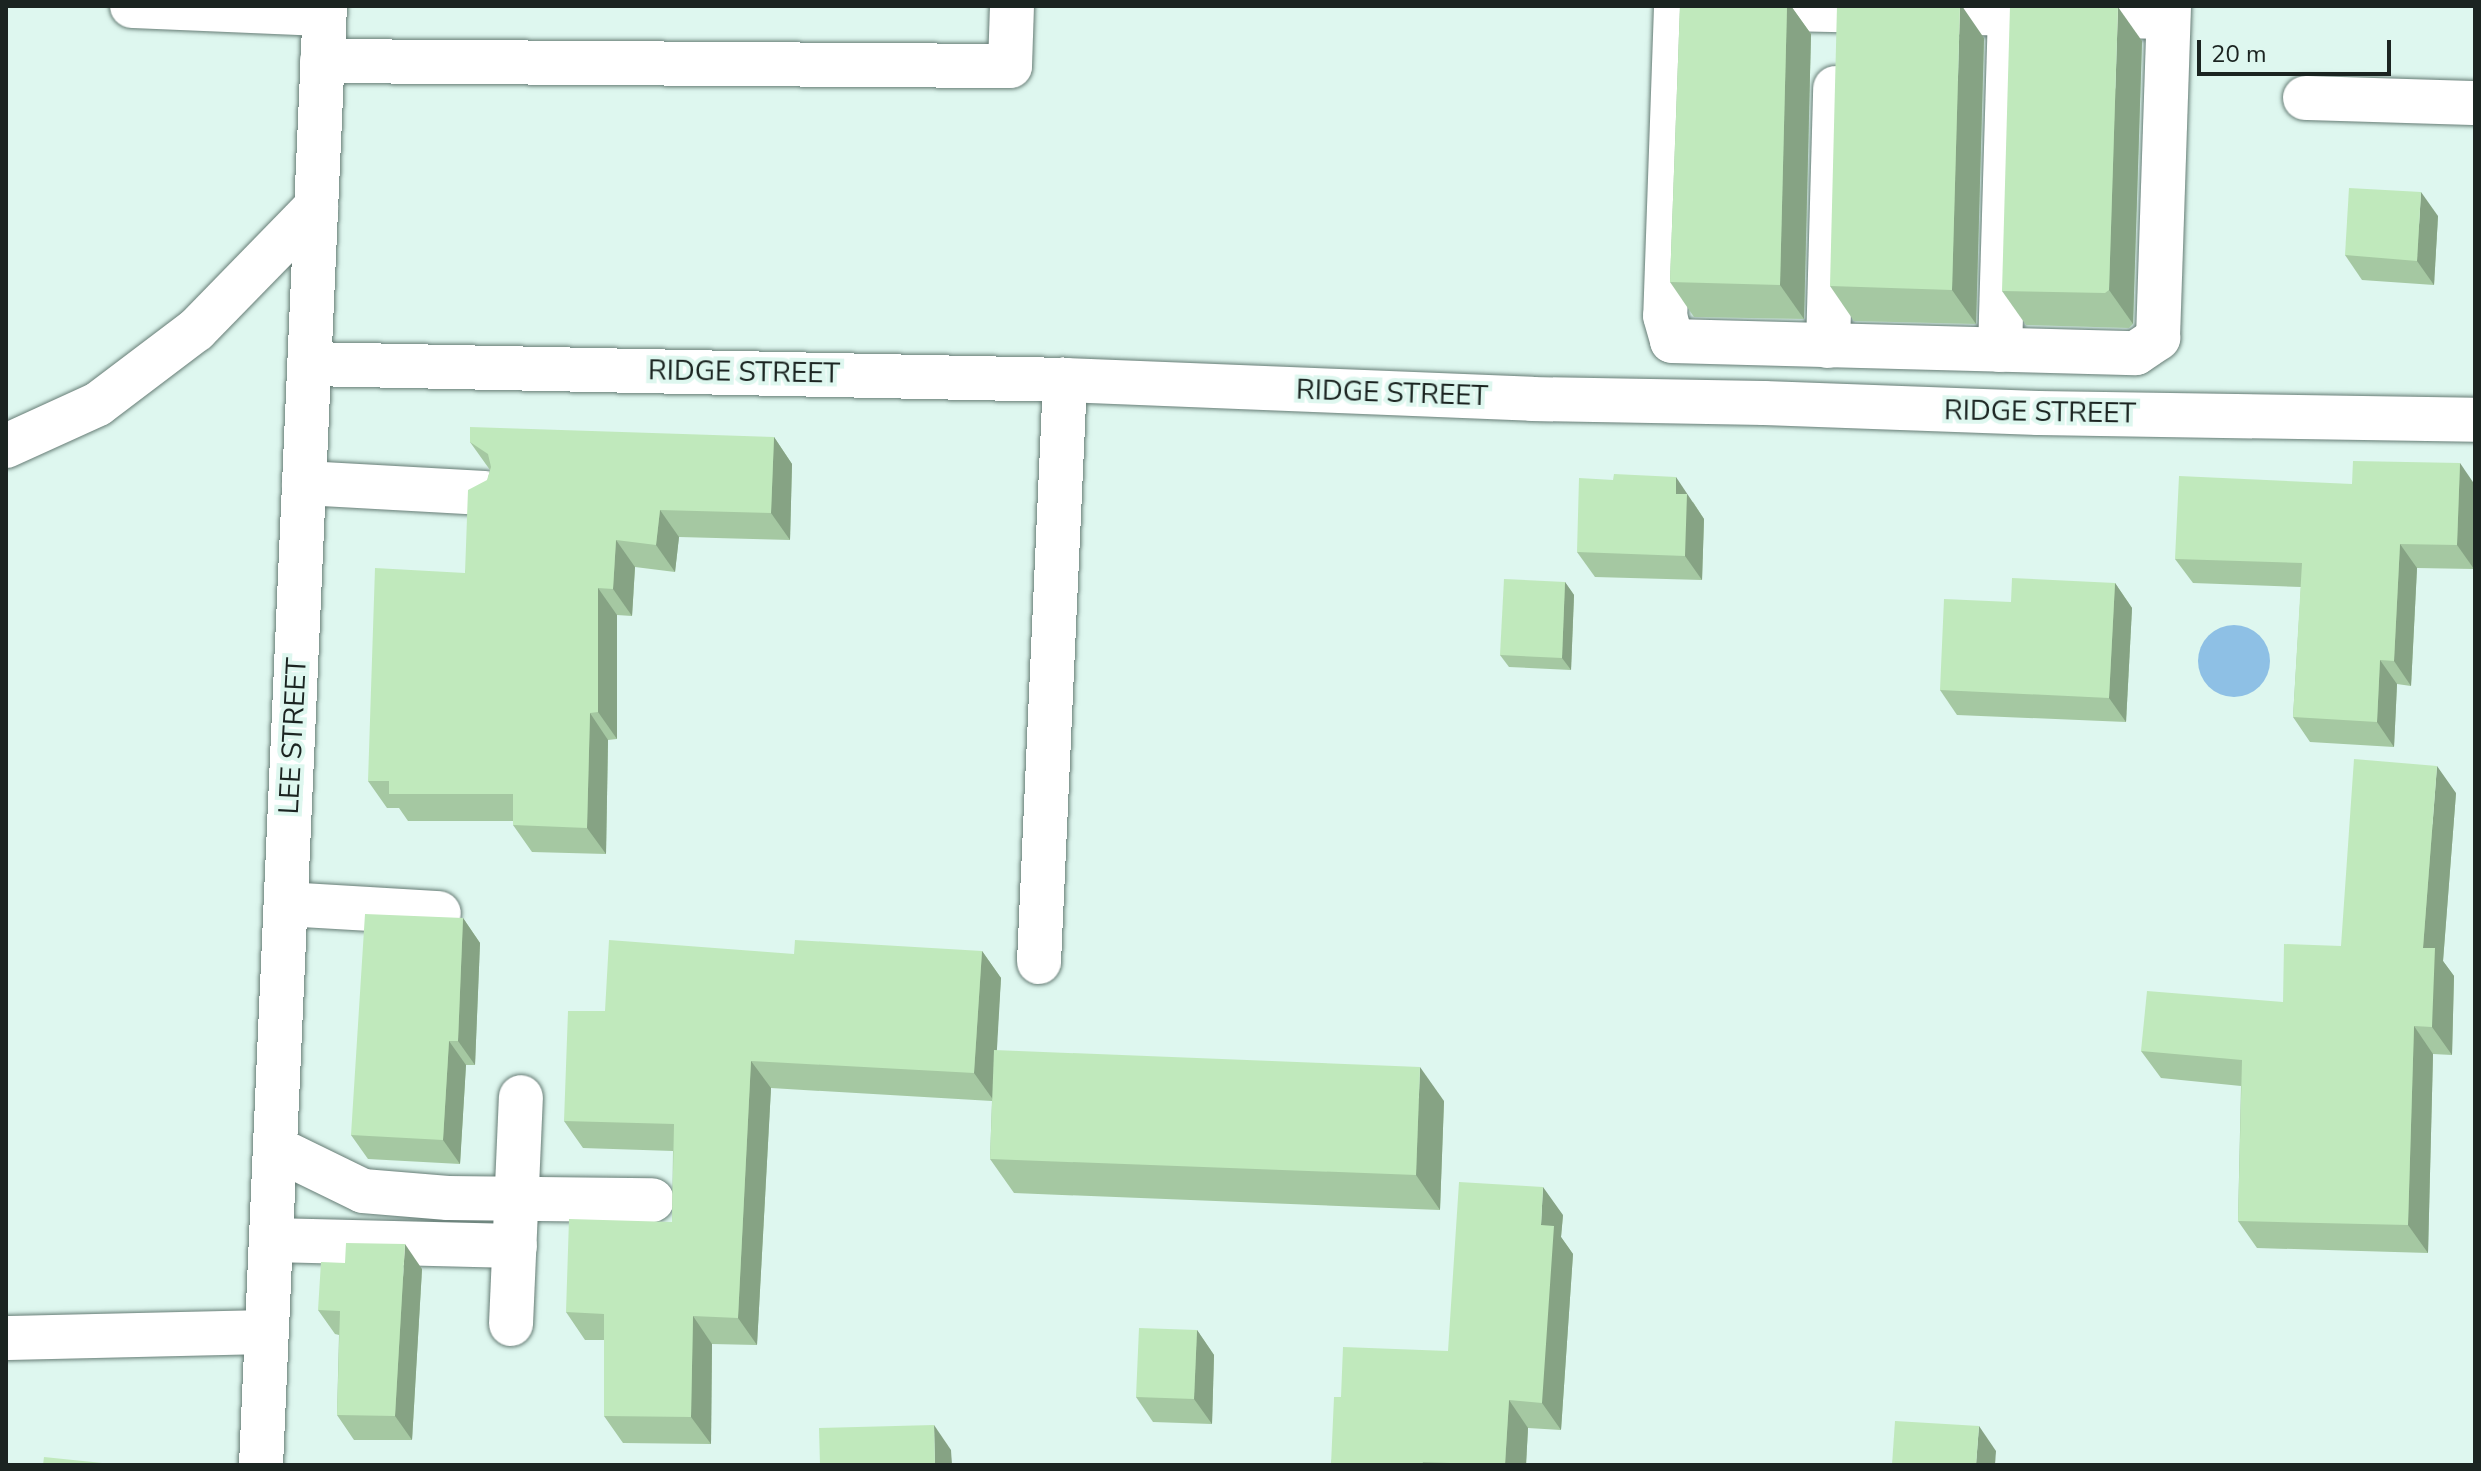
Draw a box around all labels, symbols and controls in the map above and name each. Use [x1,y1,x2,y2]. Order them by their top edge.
scale bar [2201,24,2395,74]
text: 20 m [2211,38,2267,70]
street label: RIDGE STREET [648,354,840,390]
street label: RIDGE STREET [1295,373,1489,413]
street label: RIDGE STREET [1944,394,2136,430]
street label: LEE STREET [272,657,314,815]

